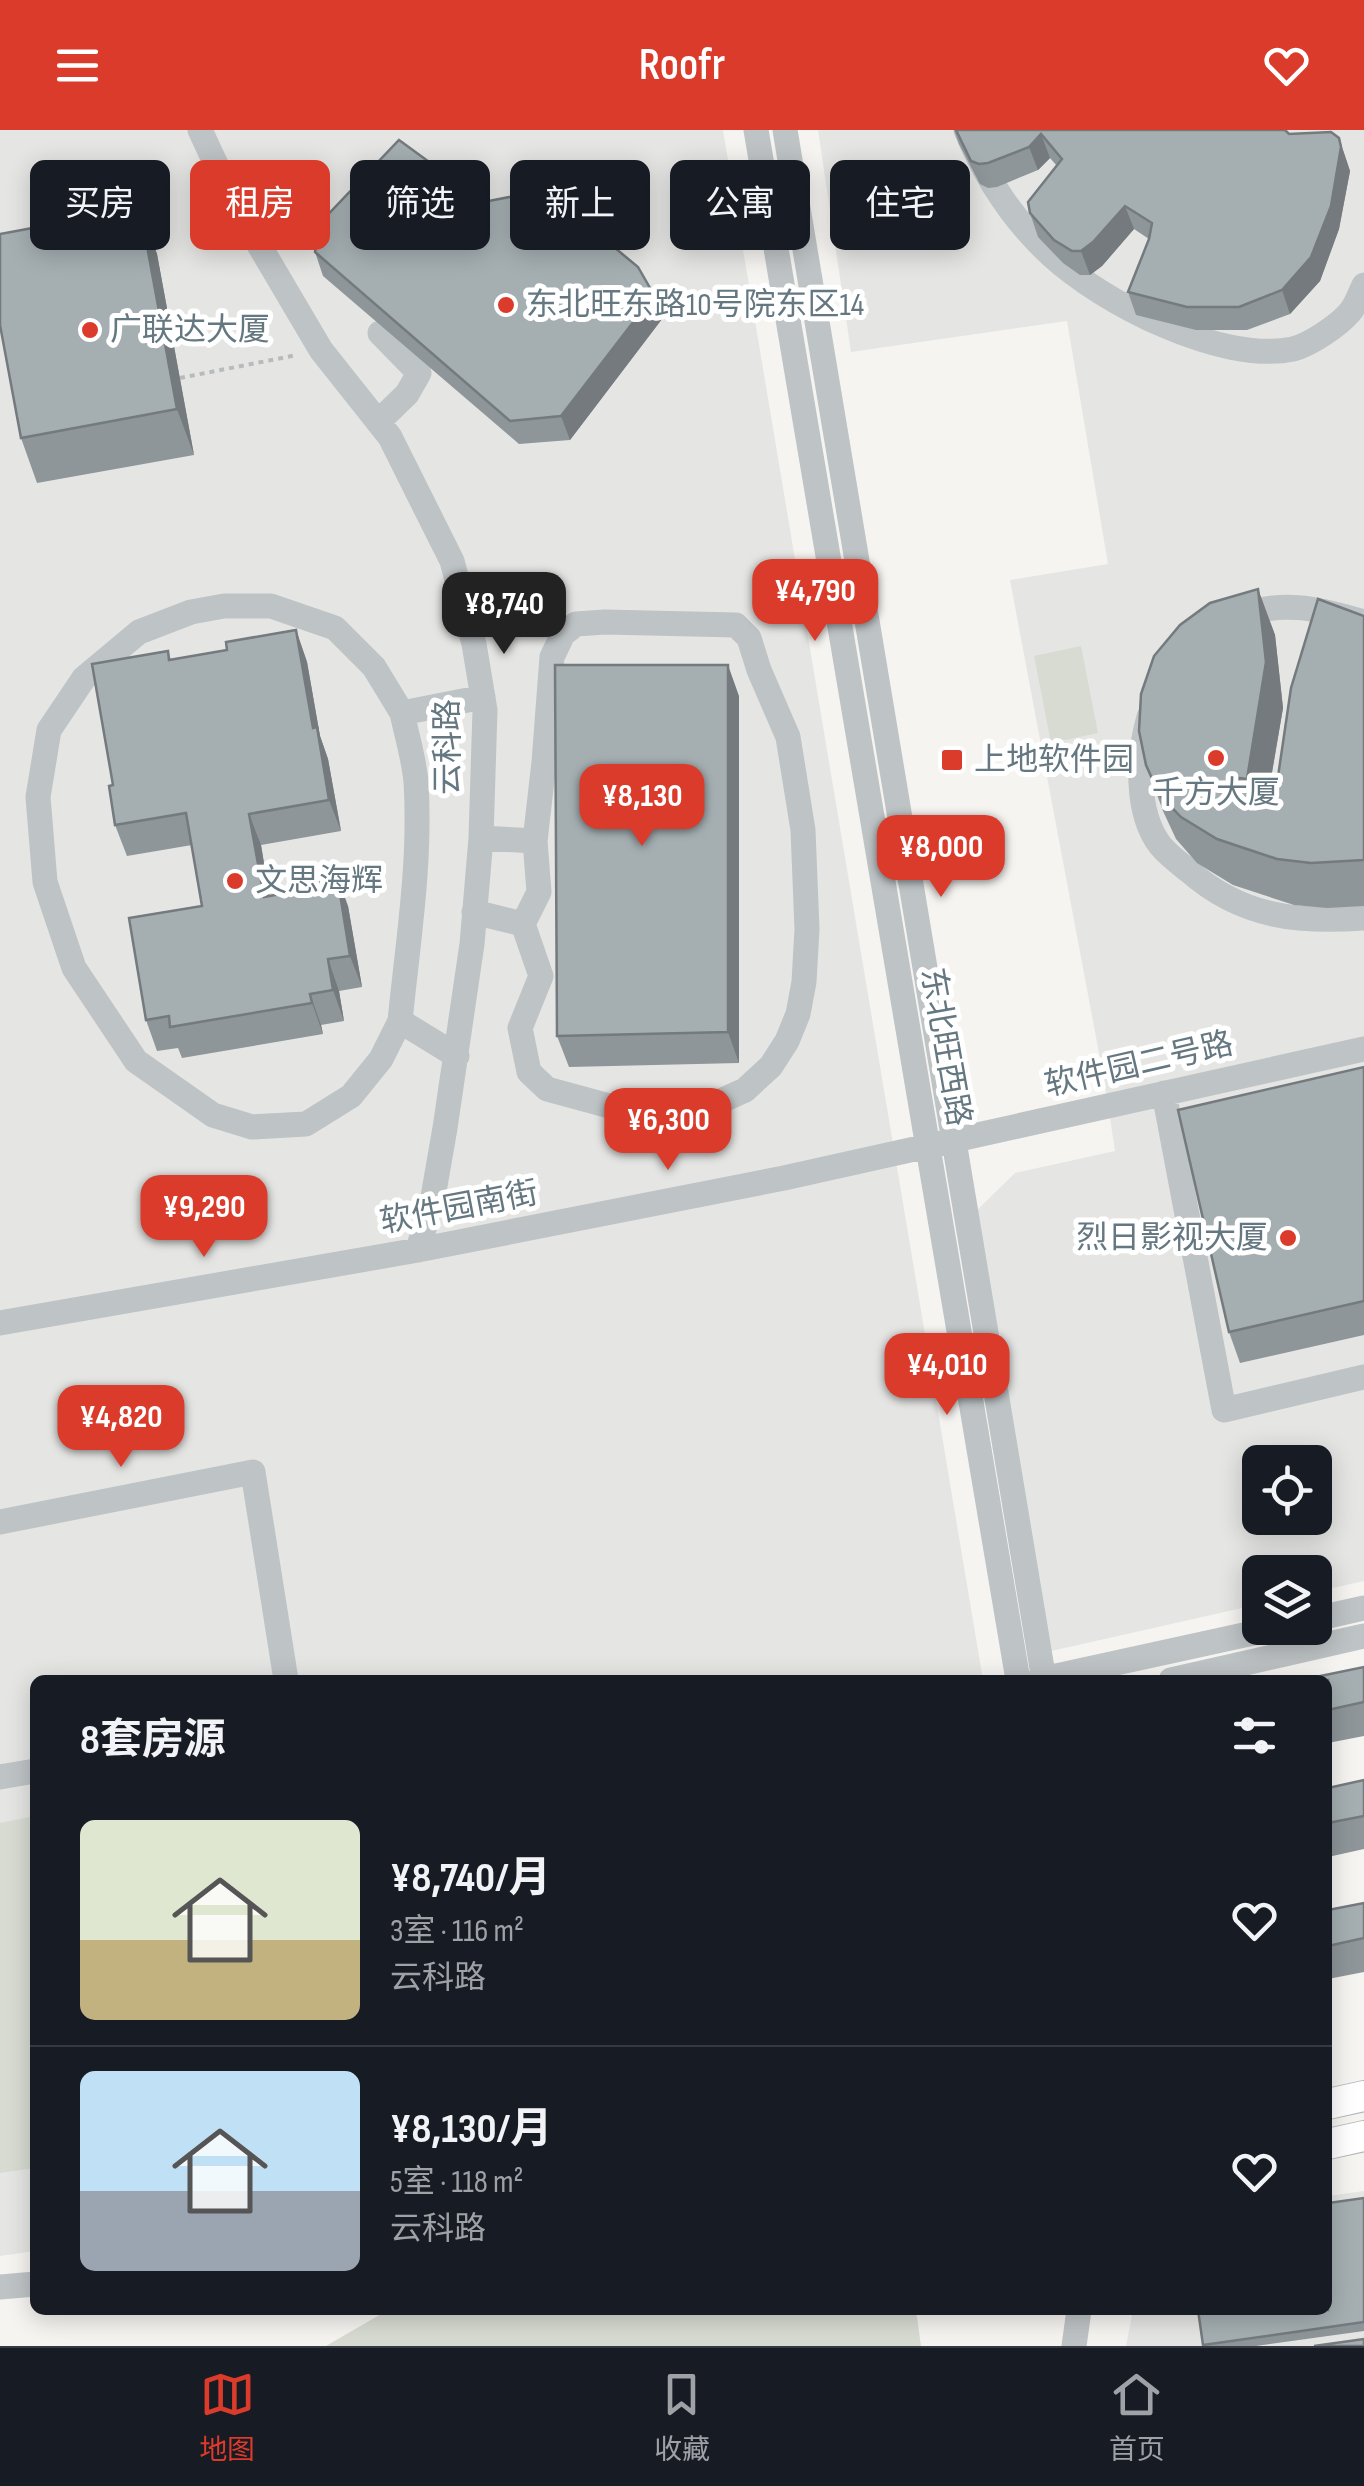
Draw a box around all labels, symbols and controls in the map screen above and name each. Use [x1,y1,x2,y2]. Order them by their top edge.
icon: menu [50,38,105,93]
text: Roofr [639,38,725,93]
icon: heart [1259,38,1314,93]
chip: 买房 [30,160,170,250]
chip: 租房 [190,160,330,250]
chip: 筛选 [350,160,490,250]
chip: 新上 [510,160,650,250]
chip: 公寓 [670,160,810,250]
chip: 住宅 [830,160,970,250]
place label: 东北旺东路10号院东区14 [526,286,864,325]
marker: 东北旺东路10号院东区14 [495,294,517,316]
place label: 广联达大厦 [110,311,270,350]
marker: 广联达大厦 [79,319,101,341]
pin: ¥4,790 [734,559,896,644]
pin: ¥8,740 [423,572,585,657]
text: ¥4,790 [774,572,856,611]
text: ¥8,740 [464,585,544,624]
street label: 云科路 [429,699,468,795]
place label: 上地软件园 [974,741,1134,780]
marker: 上地软件园 [939,747,965,773]
marker: 千方大厦 [1205,747,1227,769]
pin: ¥8,130 [561,764,723,849]
place label: 千方大厦 [1152,774,1280,813]
text: ¥8,130 [601,777,683,816]
pin: ¥8,000 [860,815,1022,900]
text: ¥8,000 [899,828,983,867]
place label: 文思海辉 [255,862,383,901]
marker: 文思海辉 [224,870,246,892]
street label: 东北旺西路 [912,965,978,1129]
street label: 软件园二号路 [1041,1024,1237,1106]
pin: ¥6,300 [587,1088,749,1173]
text: ¥6,300 [626,1101,710,1140]
street label: 软件园南街 [377,1174,541,1242]
pin: ¥9,290 [123,1175,285,1260]
text: ¥9,290 [163,1188,245,1227]
place label: 烈日影视大厦 [1076,1219,1268,1258]
marker: 烈日影视大厦 [1277,1227,1299,1249]
pin: ¥4,010 [866,1333,1028,1418]
text: ¥4,010 [907,1346,987,1385]
pin: ¥4,820 [40,1385,202,1470]
text: ¥4,820 [79,1398,163,1437]
map controls [1242,1445,1332,1645]
button: locate [1242,1445,1332,1535]
button: layers [1242,1555,1332,1645]
icon: filters [1227,1708,1282,1763]
text: 8套房源 [80,1715,226,1766]
text: ¥8,740/月 [390,1853,551,1904]
icon: home [160,1860,280,1980]
icon: heart [1227,1893,1282,1948]
text: 3室 · 116 m² [390,1912,524,1951]
text: 云科路 [390,1959,486,1998]
text: ¥8,130/月 [390,2104,552,2155]
icon: home [160,2111,280,2231]
icon: heart [1227,2144,1282,2199]
text: 5室 · 118 m² [390,2163,523,2202]
text: 云科路 [390,2210,486,2249]
tab: 地图 [199,2367,255,2467]
tab: 收藏 [654,2367,710,2467]
tab: 首页 [1109,2367,1165,2467]

